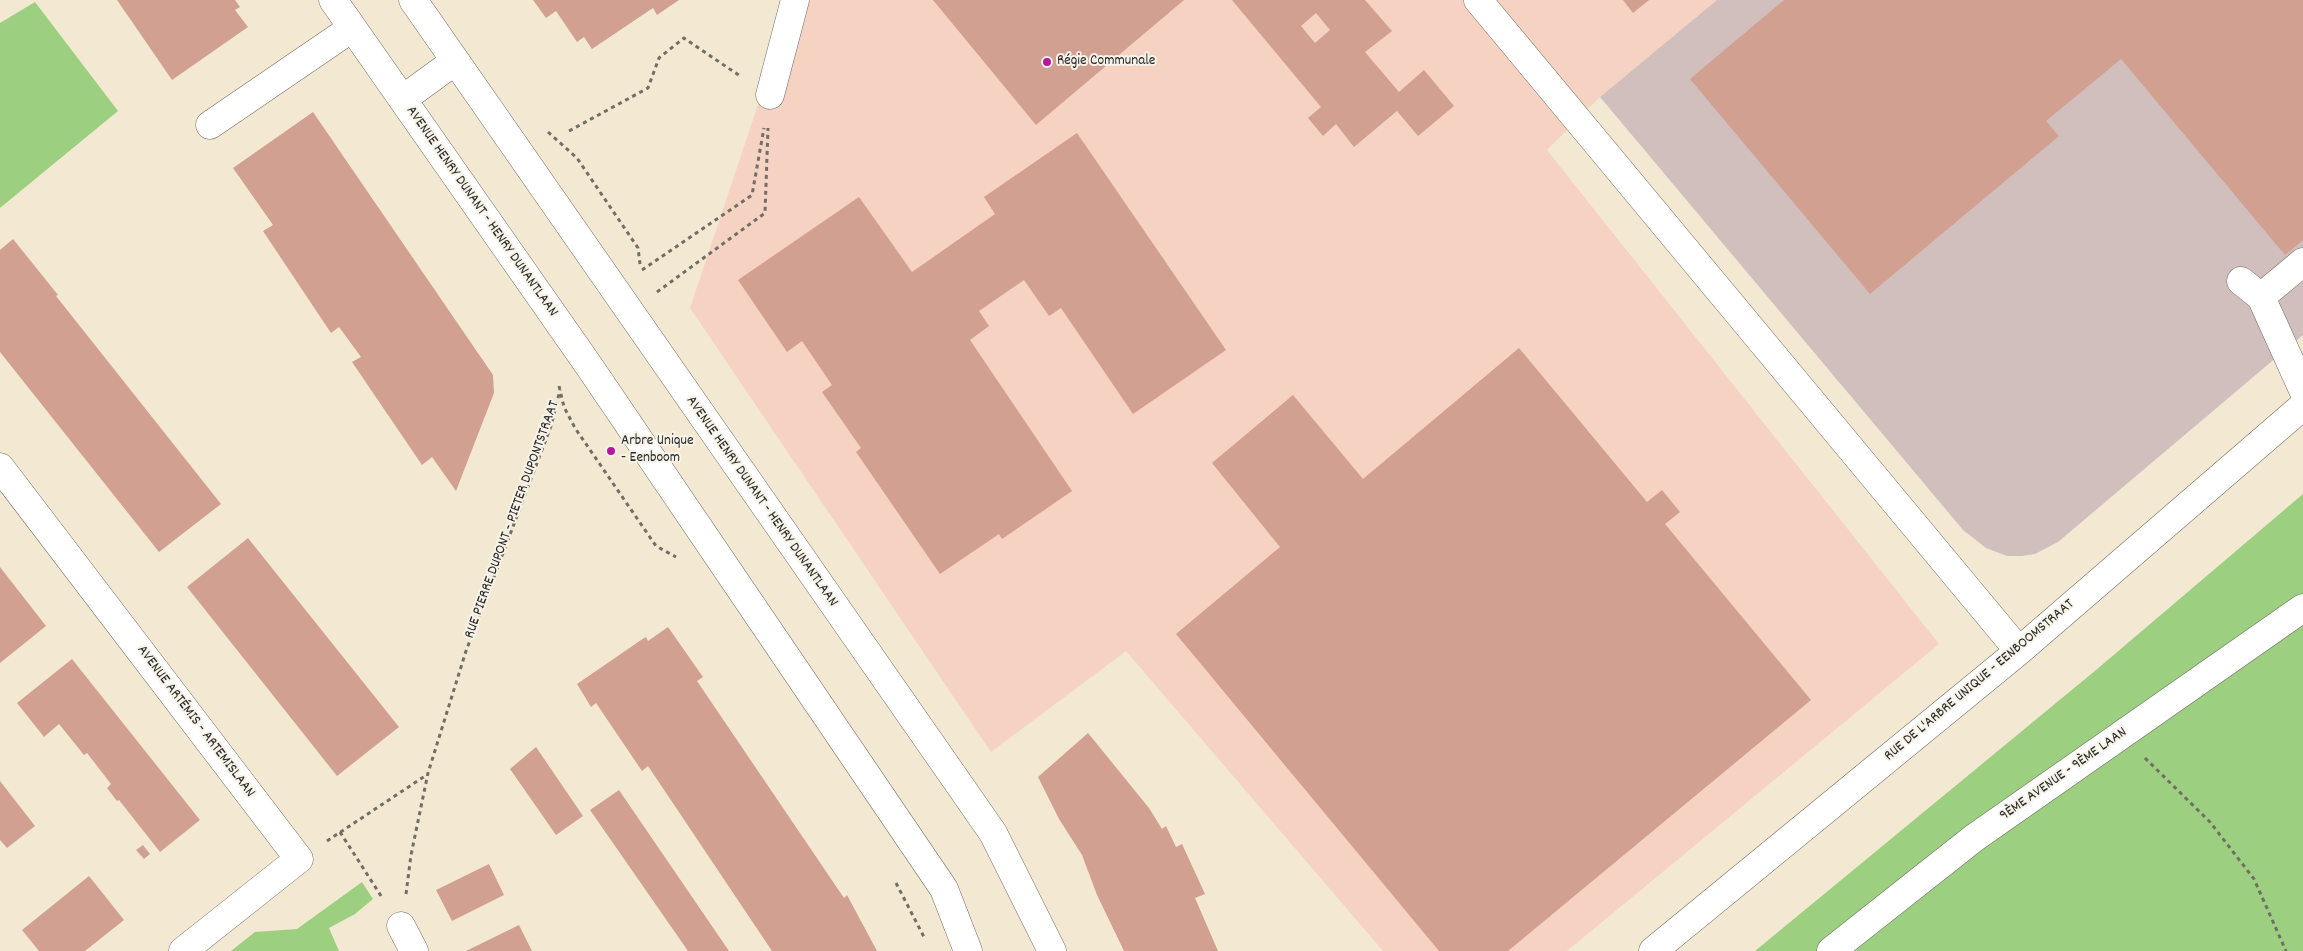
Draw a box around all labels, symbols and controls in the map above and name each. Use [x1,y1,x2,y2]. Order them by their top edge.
place label: Régie Communale [1057,53,1155,71]
marker: Régie Communale [1041,56,1053,68]
street label: AVENUE HENRY DUNANT - HENRY DUNANTLAAN [401,103,561,321]
street label: AVENUE HENRY DUNANT - HENRY DUNANTLAAN [681,393,841,611]
street label: RUE PIERRE DUPONT - PIETER DUPONTSTRAAT [462,399,564,641]
place label: Arbre Unique - Eenboom [621,433,693,468]
marker: Arbre Unique - Eenboom [605,445,617,457]
street label: RUE DE L'ARBRE UNIQUE - EENBOOMSTRAAT [1881,596,2079,766]
street label: AVENUE ARTÉMIS - ARTEMISLAAN [132,642,258,802]
street label: 9ÈME AVENUE - 9ÈME LAAN [1997,724,2131,826]

